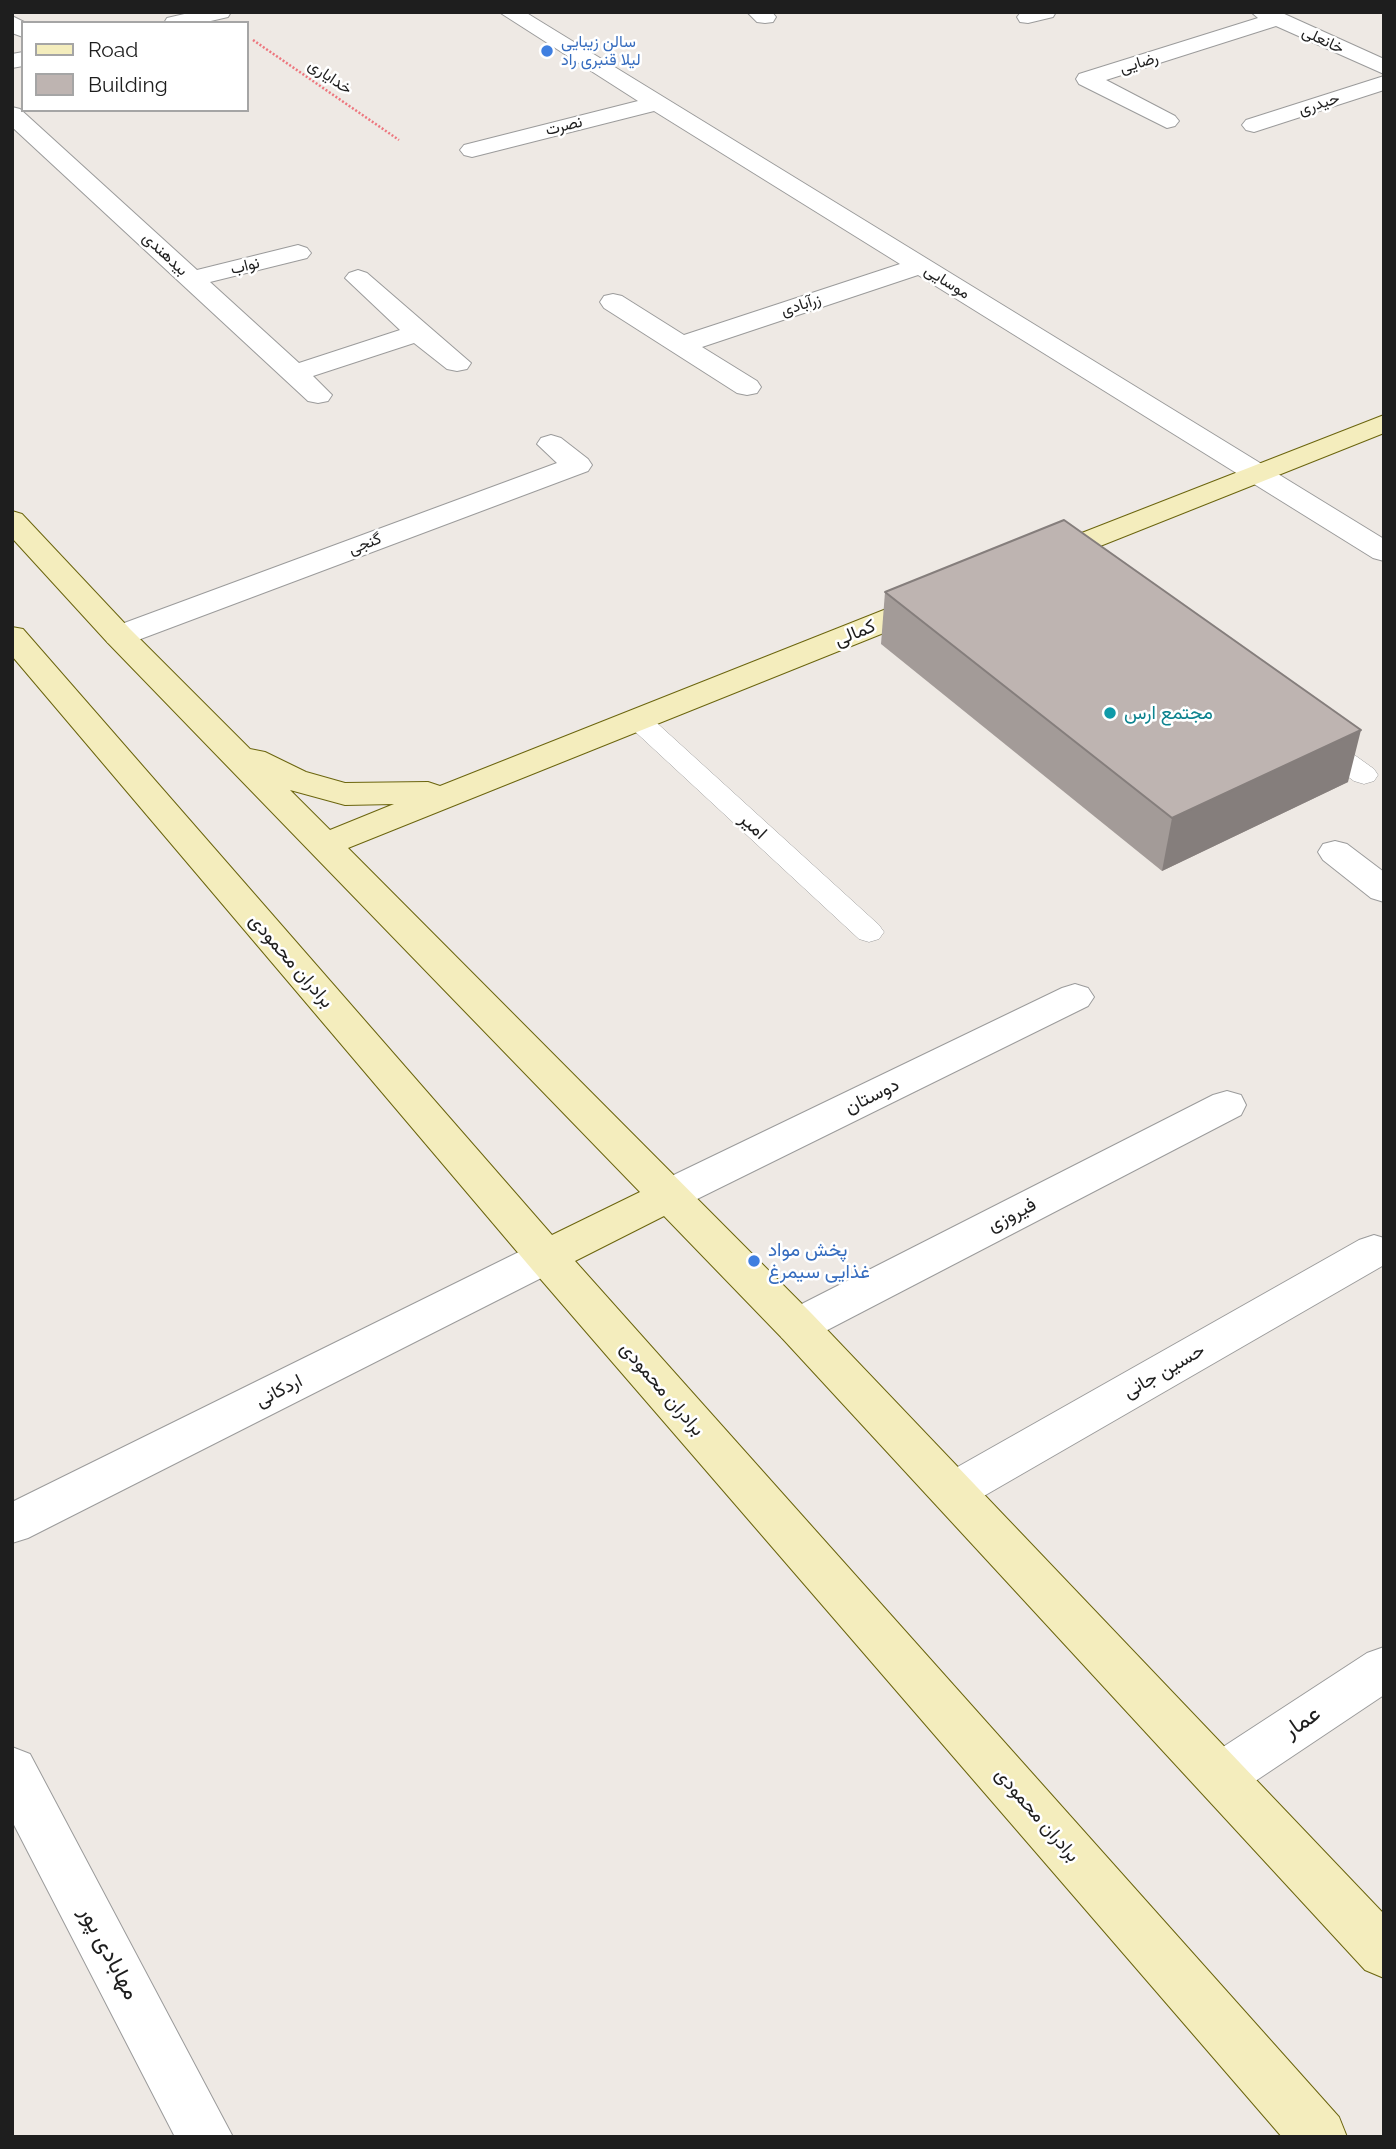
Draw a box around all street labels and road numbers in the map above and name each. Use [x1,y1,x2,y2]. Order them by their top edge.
street label: خانعلی [1299,22,1347,58]
street label: رضایی [1117,48,1161,78]
street label: خدایاری [304,55,356,99]
street label: حیدری [1296,88,1342,120]
street label: نصرت [544,112,584,140]
street label: بیدهندی [138,228,192,280]
street label: نواب [228,253,262,279]
street label: موسایی [921,261,973,303]
street label: زرآبادی [778,290,824,320]
street label: گنجی [346,529,384,559]
street label: کمالی [831,615,879,651]
street label: امیر [734,808,772,844]
street label: برادران محمودی [244,909,338,1013]
street label: دوستان [841,1073,903,1119]
street label: فیروزی [984,1193,1040,1237]
street label: برادران محمودی [615,1337,709,1441]
street label: حسین جانی [1119,1339,1209,1403]
street label: اردکانی [252,1370,306,1412]
street label: عمار [1278,1700,1326,1744]
street label: برادران محمودی [990,1763,1084,1867]
street label: مهابادی پور [73,1901,145,2005]

